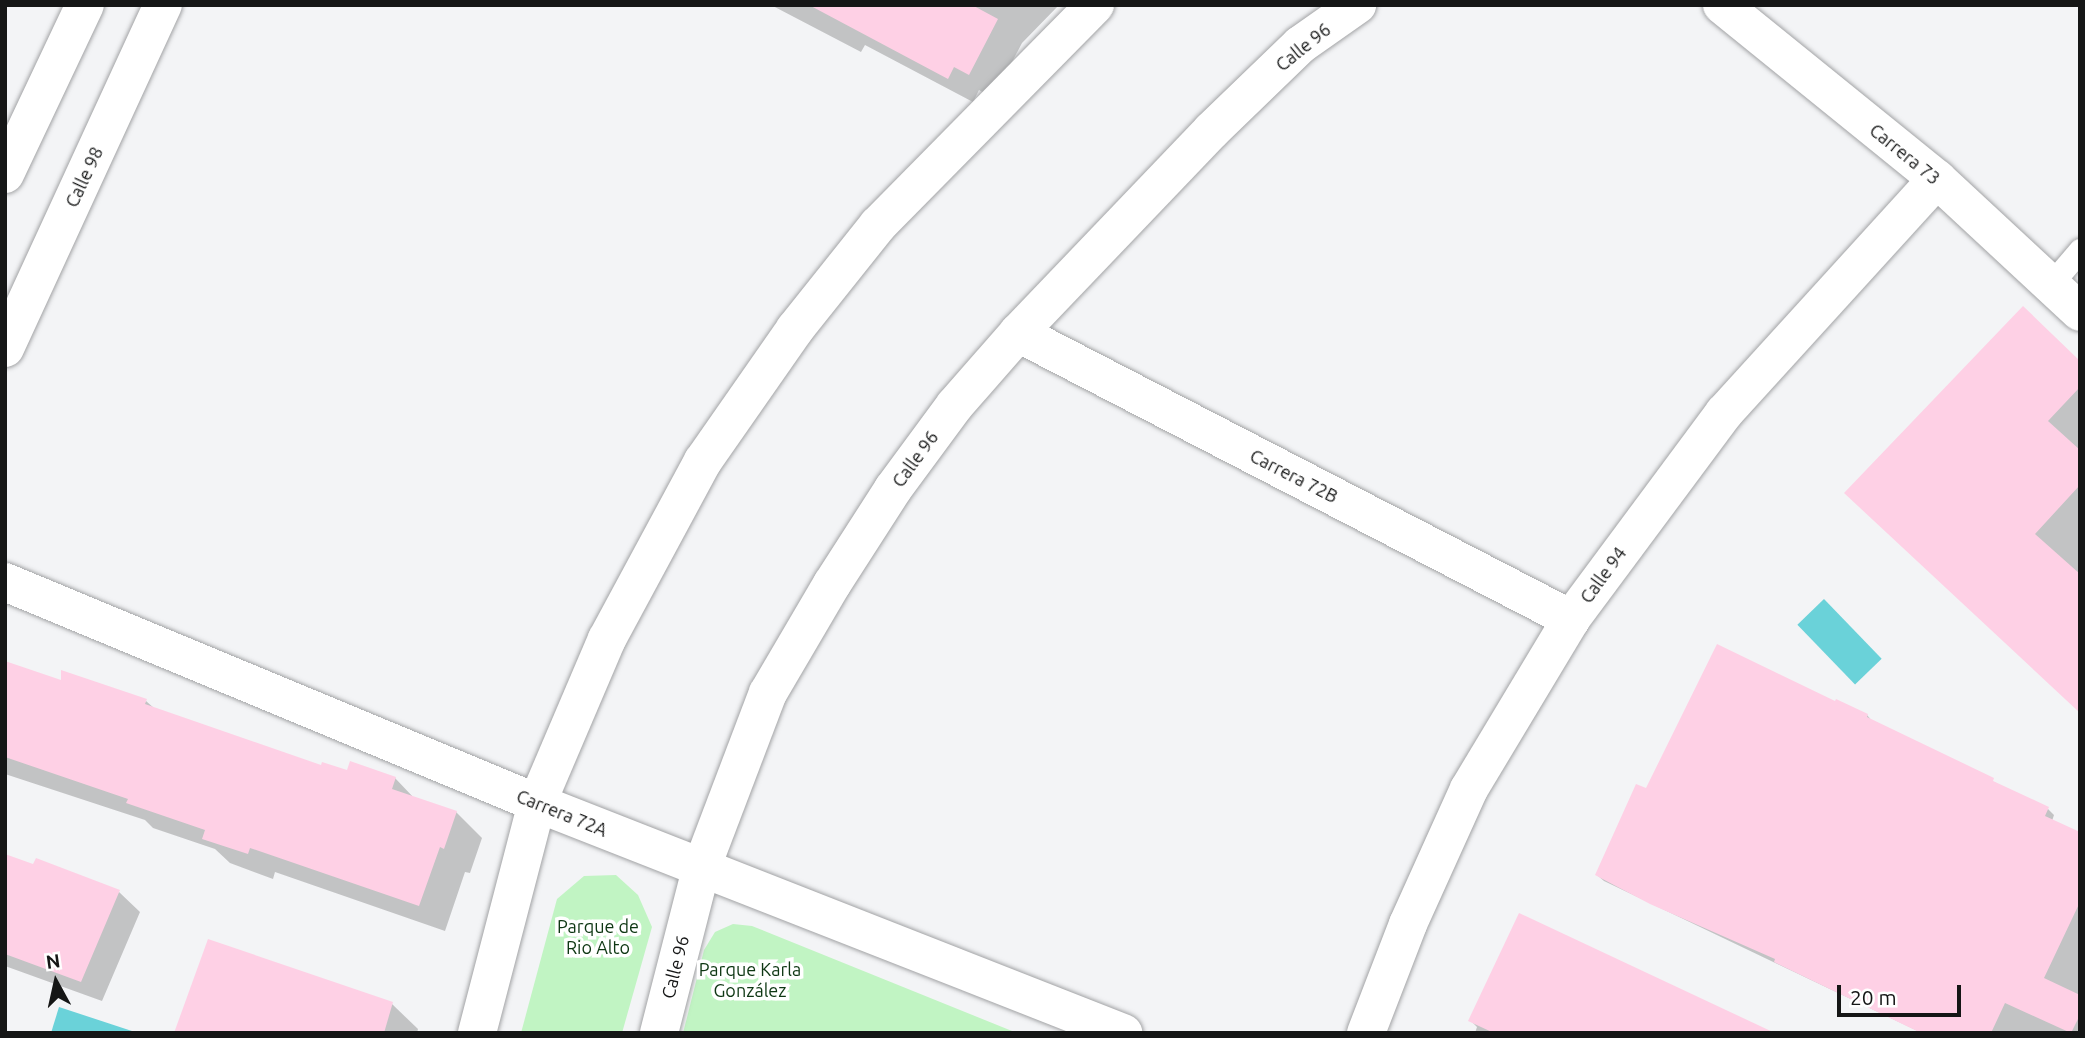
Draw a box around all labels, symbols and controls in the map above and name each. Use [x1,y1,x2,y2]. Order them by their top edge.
street label: Calle 96 [1271,18,1335,76]
street label: Carrera 73 [1865,119,1945,189]
street label: Calle 98 [61,143,107,211]
street label: Calle 96 [887,427,943,491]
street label: Carrera 72B [1246,445,1342,507]
street label: Calle 94 [1575,543,1631,607]
street label: Carrera 72A [513,785,611,841]
park label: Parque de Rio Alto [557,916,639,958]
street label: Calle 96 [657,933,693,1001]
north arrow [21,947,91,1017]
text: N [45,949,62,973]
park label: Parque Karla González [699,959,801,1002]
scale bar [1840,972,1964,1016]
text: 20 m [1850,985,1897,1009]

